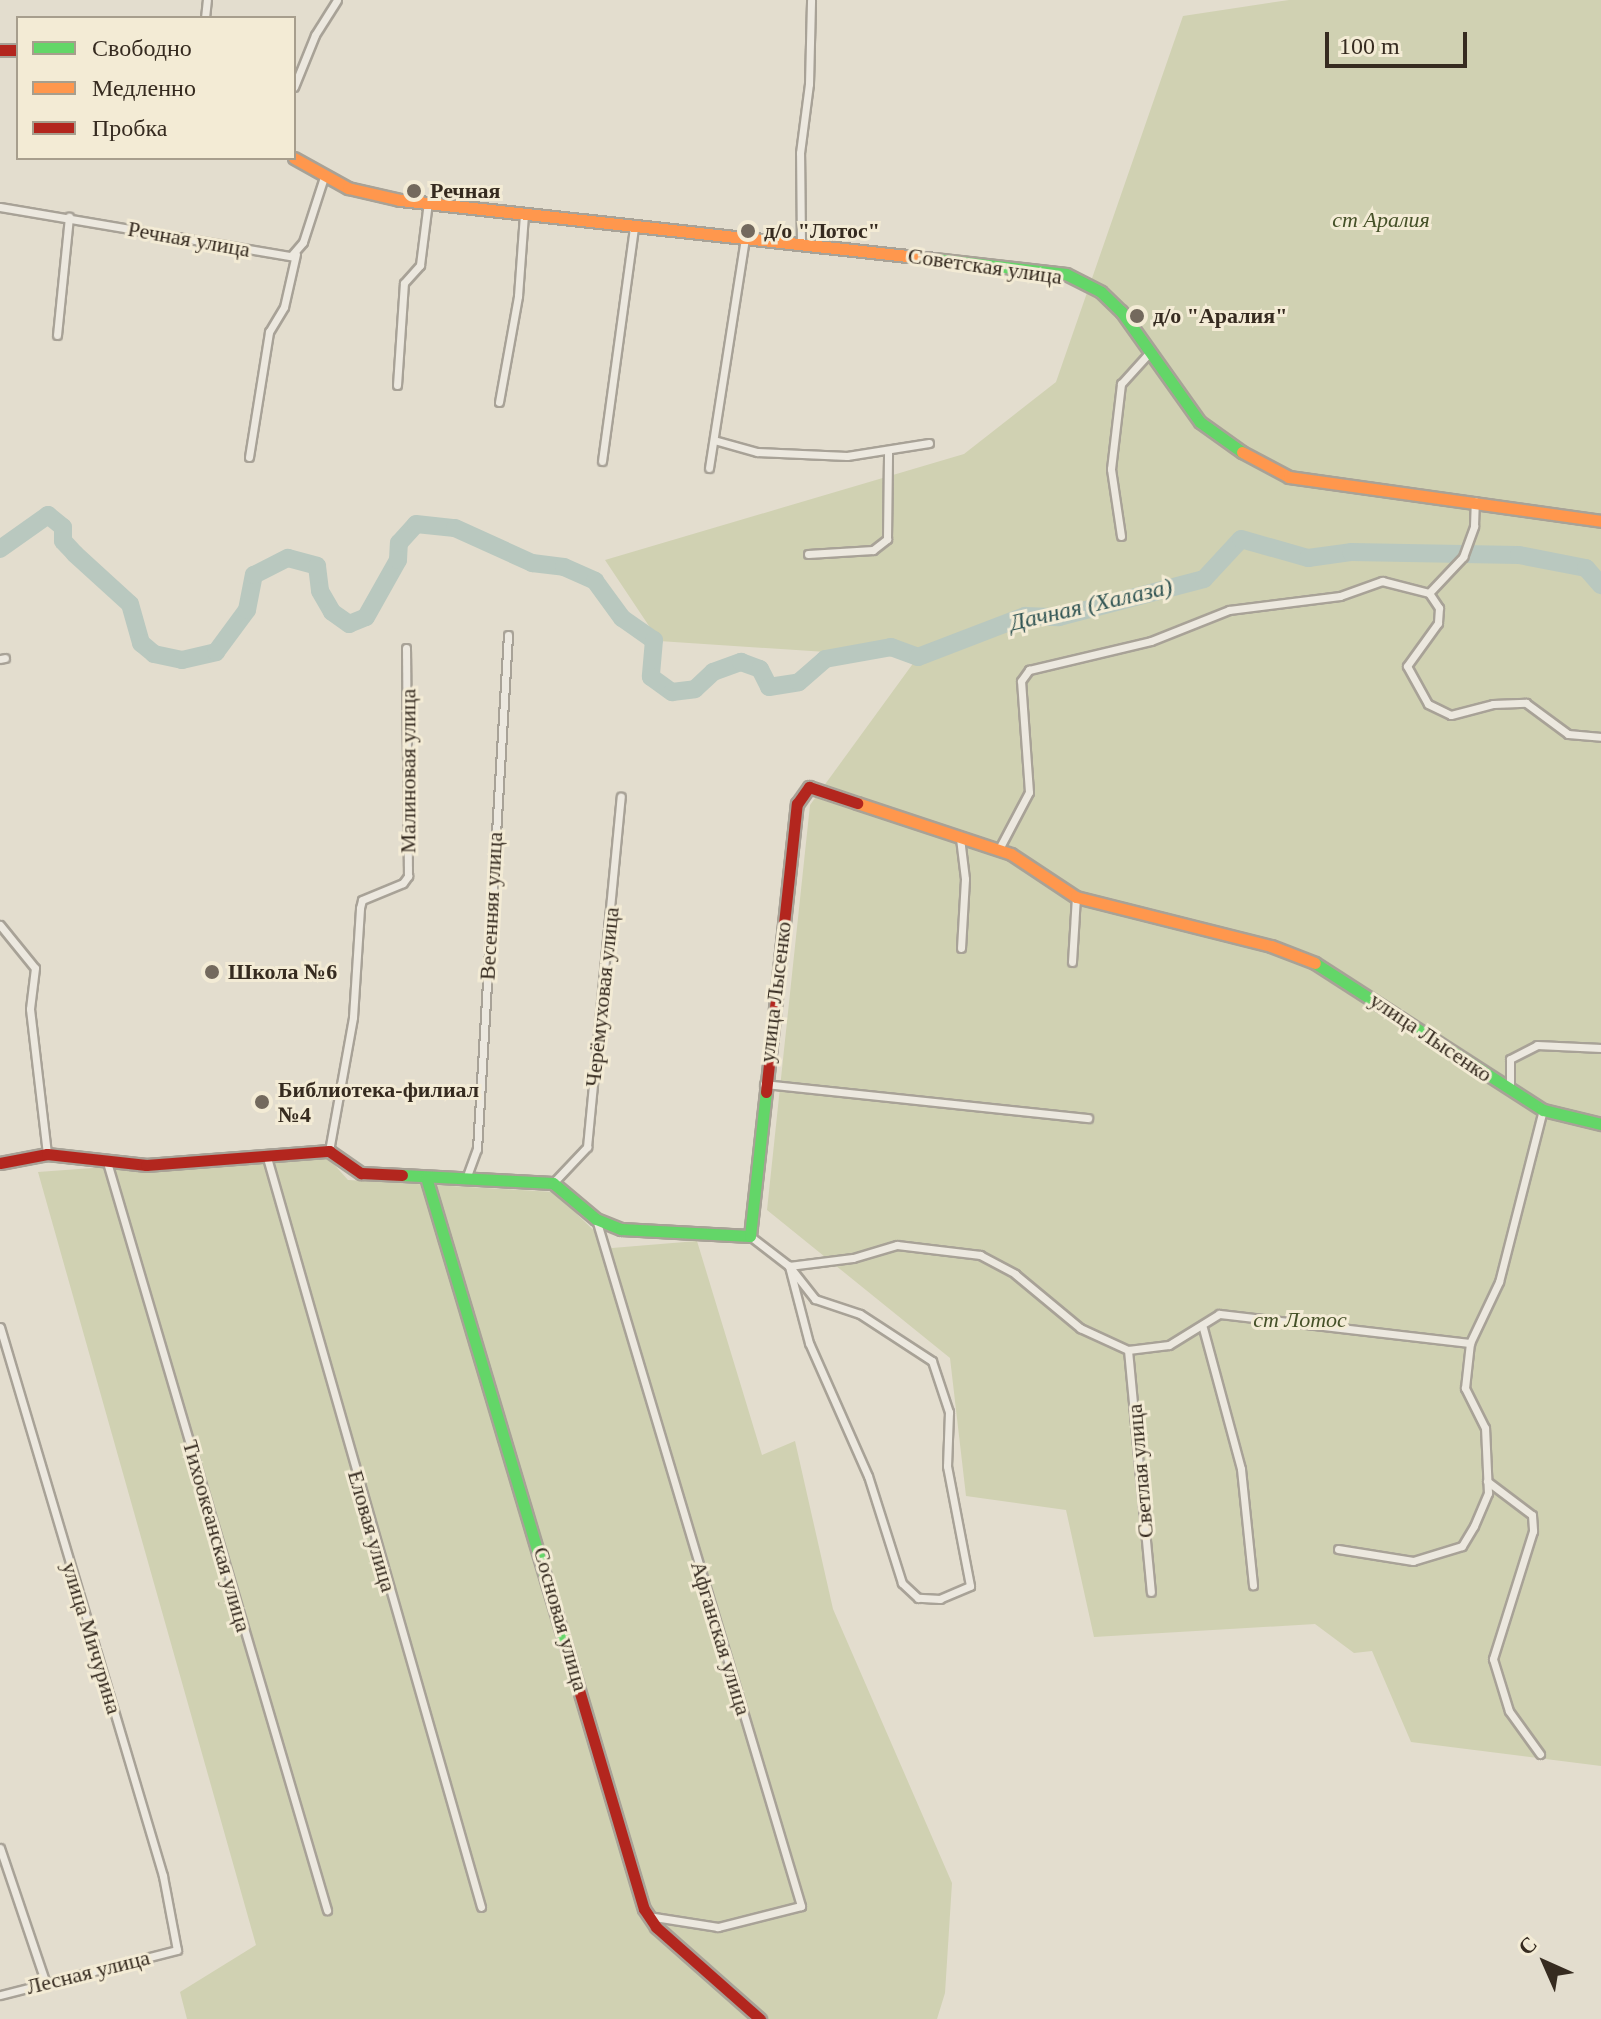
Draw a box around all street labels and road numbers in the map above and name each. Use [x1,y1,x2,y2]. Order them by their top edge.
street label: Речная улица [126,215,252,263]
street label: Советская улица [906,242,1064,290]
street label: Малиновая улица [395,689,421,853]
street label: Весенняя улица [474,831,508,981]
street label: Черёмуховая улица [579,906,625,1088]
street label: улица Лысенко [753,920,797,1064]
street label: улица Лысенко [1365,986,1497,1088]
street label: Светлая улица [1121,1403,1159,1539]
street label: Тихоокеанская улица [177,1437,257,1635]
street label: Еловая улица [342,1467,402,1595]
street label: Сосновая улица [528,1544,594,1694]
street label: Афганская улица [685,1558,757,1718]
street label: улица Мичурина [56,1559,128,1717]
street label: Лесная улица [24,1944,152,2000]

